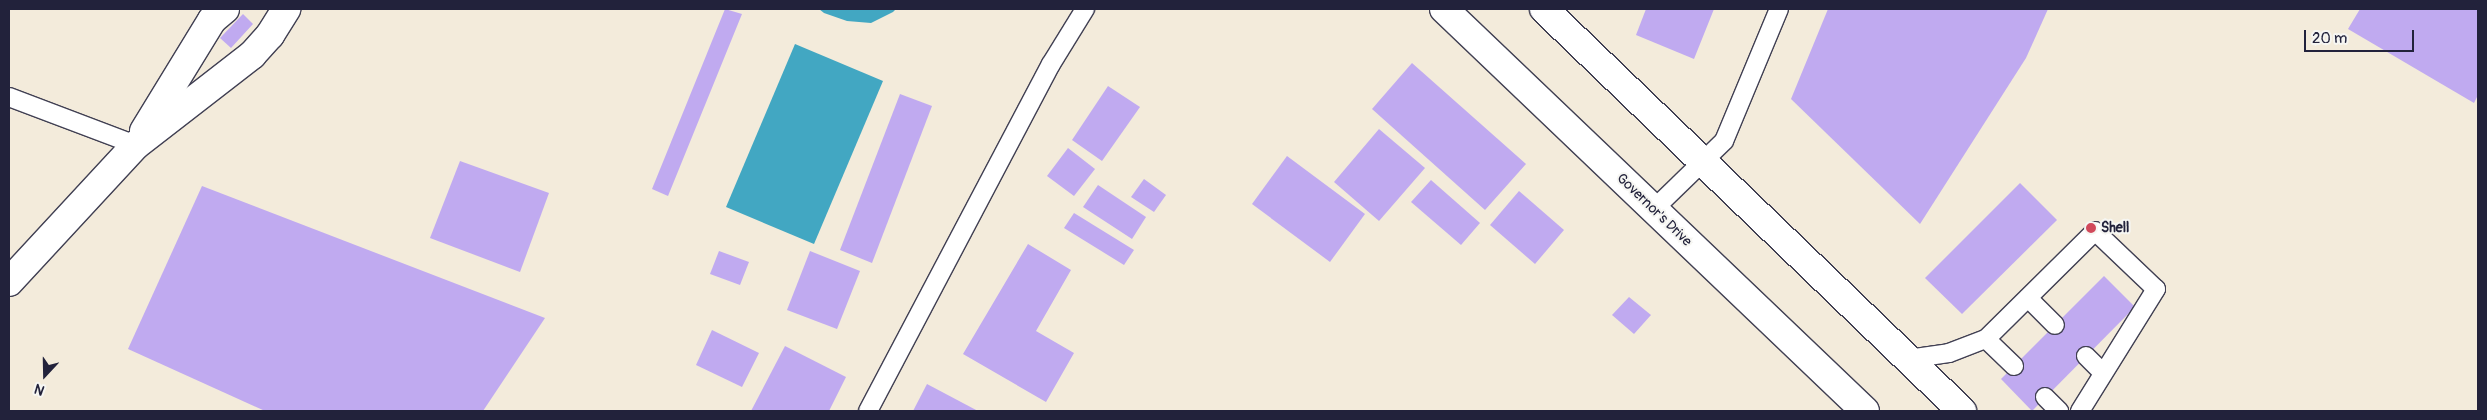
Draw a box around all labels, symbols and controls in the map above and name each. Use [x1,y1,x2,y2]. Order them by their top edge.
scale bar [2307,20,2417,52]
text: 20 m [2312,29,2347,48]
street label: Governor's Drive [1613,170,1695,250]
place label: Shell [2101,220,2129,236]
marker: Shell [2085,222,2097,234]
north arrow [20,350,70,400]
text: N [32,380,47,399]

